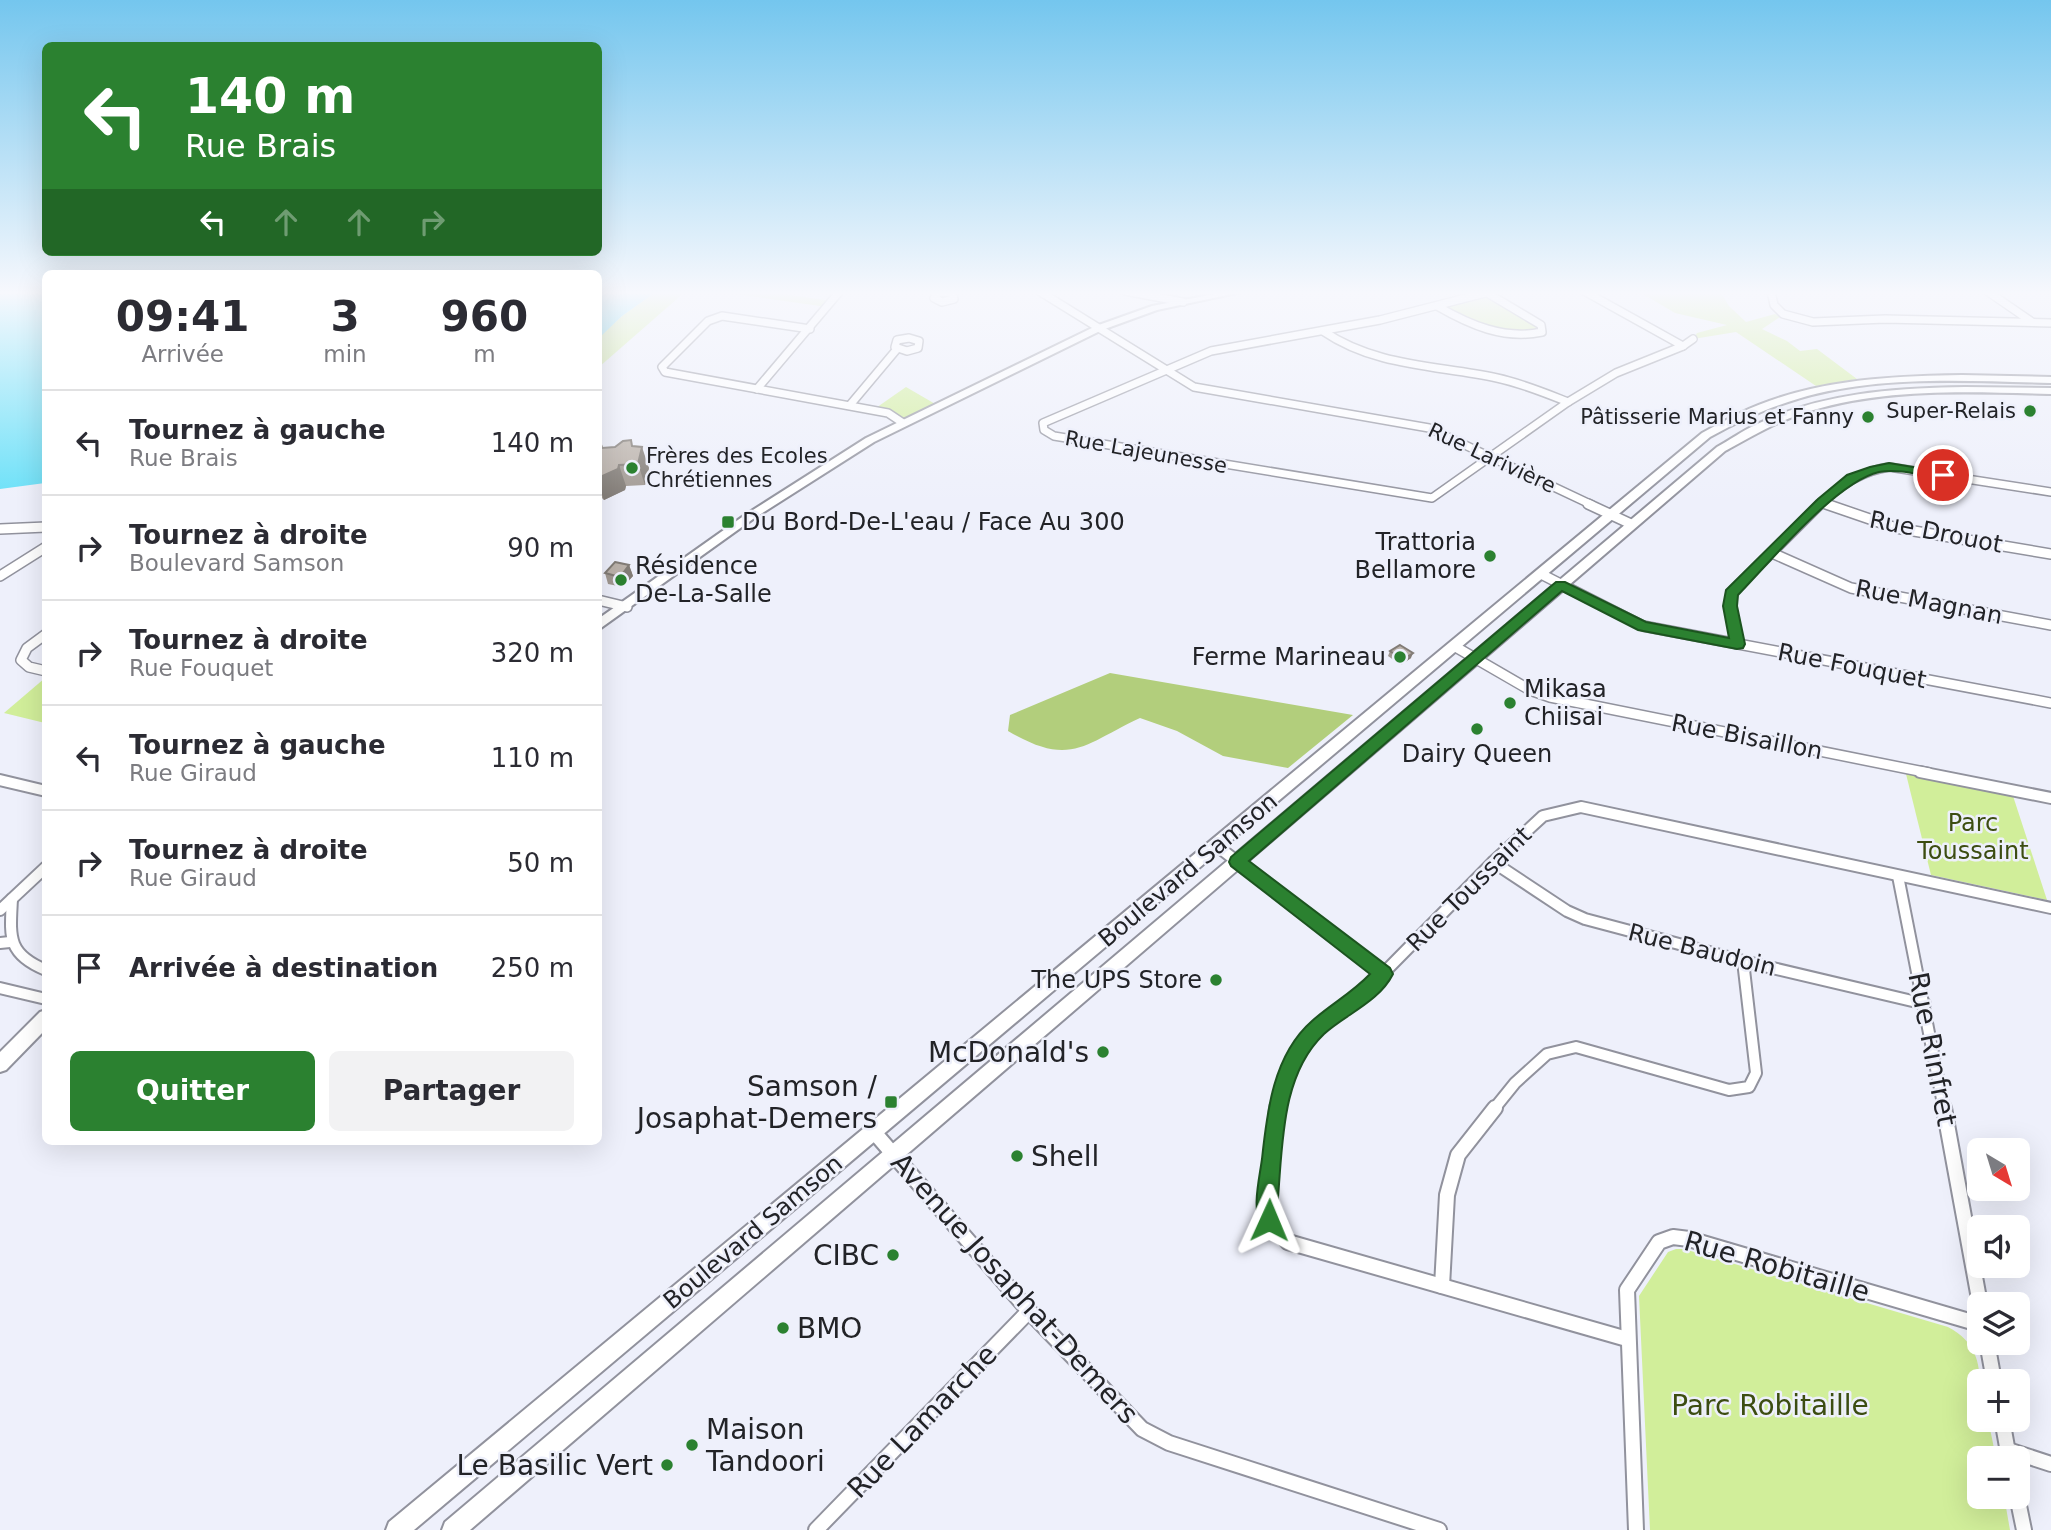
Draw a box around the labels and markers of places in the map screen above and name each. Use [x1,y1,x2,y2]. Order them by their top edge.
place label: Super-Relais [1886,399,2016,423]
marker: Super-Relais [2022,403,2038,419]
place label: Pâtisserie Marius et Fanny [1580,405,1854,429]
marker: Pâtisserie Marius et Fanny [1860,409,1876,425]
place label: Frères des Ecoles Chrétiennes [646,444,828,492]
pin [1913,445,1973,505]
marker: Frères des Ecoles Chrétiennes [624,460,640,476]
place label: Du Bord-De-L'eau / Face Au 300 [742,508,1125,536]
marker: Du Bord-De-L'eau / Face Au 300 [720,514,736,530]
place label: Trattoria Bellamore [1355,528,1476,584]
marker: Trattoria Bellamore [1482,548,1498,564]
place label: Résidence De-La-Salle [635,552,772,608]
marker: Résidence De-La-Salle [613,572,629,588]
place label: Ferme Marineau [1192,643,1386,671]
marker: Ferme Marineau [1392,649,1408,665]
place label: Mikasa Chiisai [1524,675,1607,731]
marker: Mikasa Chiisai [1502,695,1518,711]
marker: Dairy Queen [1469,721,1485,737]
place label: Dairy Queen [1402,740,1552,768]
place label: The UPS Store [1030,966,1202,994]
marker: The UPS Store [1208,972,1224,988]
place label: McDonald's [928,1036,1089,1069]
marker: McDonald's [1095,1044,1111,1060]
place label: Samson / Josaphat-Demers [635,1070,878,1135]
marker: Samson / Josaphat-Demers [883,1094,899,1110]
place label: Shell [1031,1140,1099,1173]
marker: Shell [1009,1148,1025,1164]
place label: CIBC [813,1239,879,1272]
marker: CIBC [885,1247,901,1263]
place label: BMO [797,1312,862,1345]
marker: BMO [775,1320,791,1336]
place label: Maison Tandoori [705,1413,825,1478]
marker: Maison Tandoori [684,1437,700,1453]
place label: Le Basilic Vert [456,1449,653,1482]
marker: Le Basilic Vert [659,1457,675,1473]

